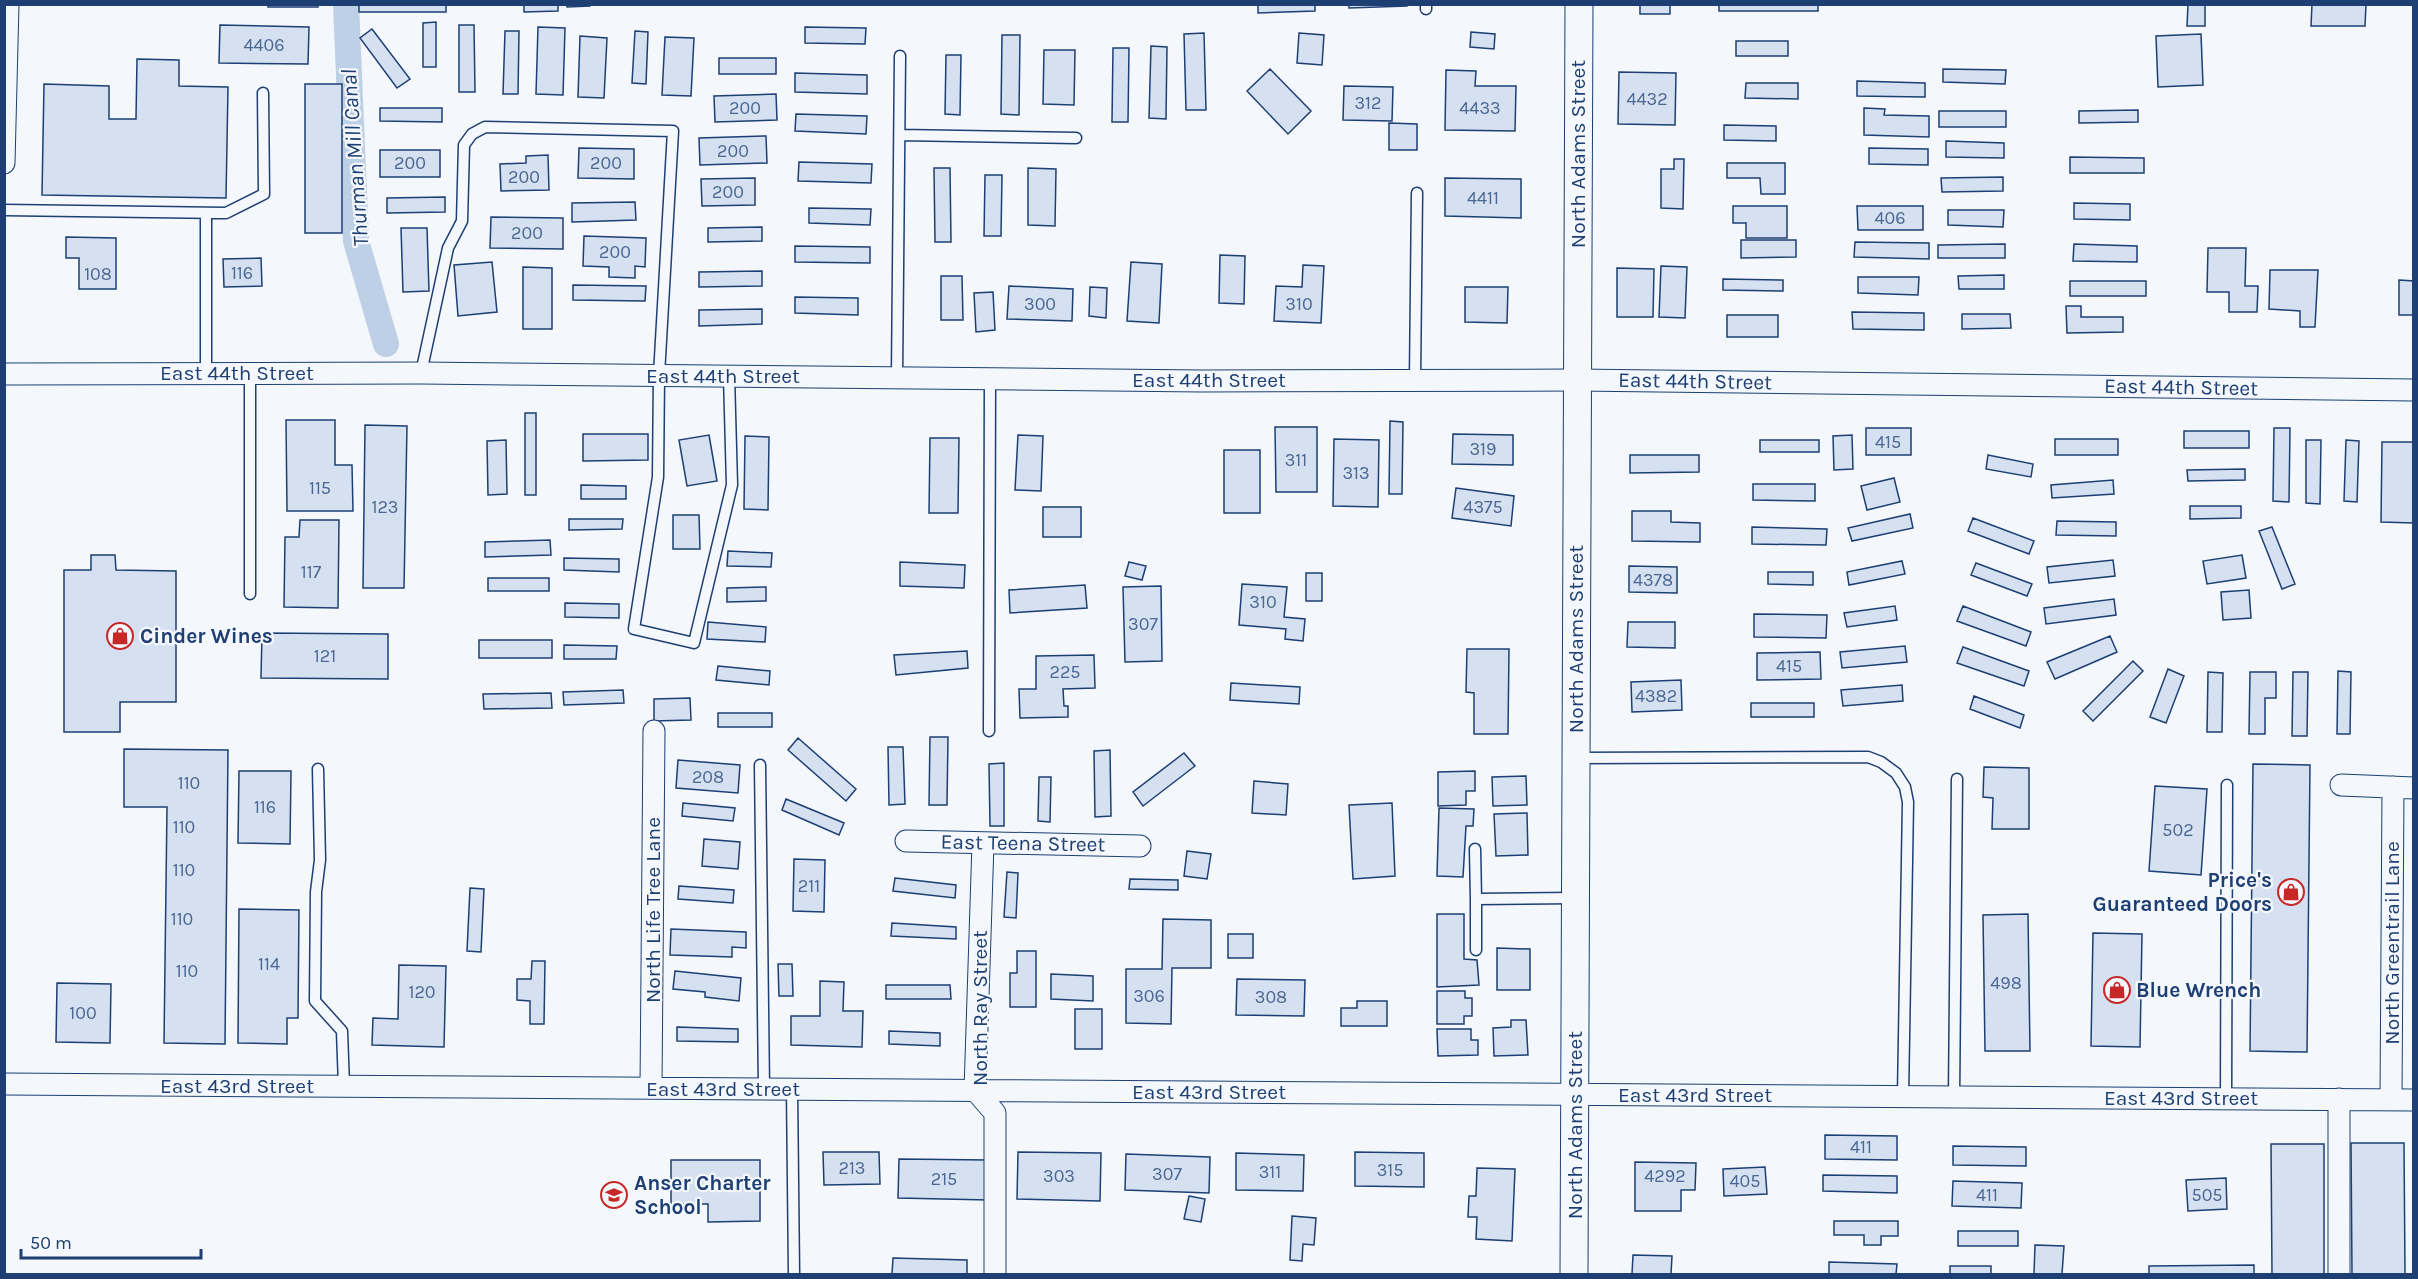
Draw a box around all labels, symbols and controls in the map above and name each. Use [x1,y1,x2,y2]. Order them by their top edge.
house number: 4406 [243,34,285,56]
street label: North Adams Street [1566,60,1590,248]
water label: Thurman Mill Canal [336,68,374,248]
house number: 4432 [1626,88,1668,110]
house number: 312 [1354,92,1382,114]
house number: 200 [729,97,761,119]
house number: 4433 [1459,97,1501,119]
house number: 200 [717,140,749,162]
house number: 200 [394,152,426,174]
house number: 200 [590,152,622,174]
house number: 200 [508,166,540,188]
house number: 200 [712,181,744,203]
house number: 4411 [1467,187,1499,209]
house number: 406 [1874,207,1906,229]
house number: 200 [511,222,543,244]
house number: 200 [599,241,631,263]
house number: 116 [231,262,253,284]
house number: 108 [84,263,112,285]
house number: 300 [1024,293,1056,315]
house number: 310 [1285,293,1313,315]
street label: East 44th Street [160,361,314,385]
street label: East 44th Street [646,364,800,388]
street label: East 44th Street [1132,368,1286,392]
street label: East 44th Street [1618,368,1772,394]
street label: East 44th Street [2104,374,2258,400]
house number: 415 [1875,431,1901,453]
house number: 319 [1469,438,1497,460]
house number: 311 [1285,449,1307,471]
house number: 313 [1342,462,1370,484]
house number: 115 [309,477,331,499]
house number: 123 [371,496,399,518]
house number: 4375 [1463,496,1503,518]
street label: North Adams Street [1564,545,1588,733]
house number: 117 [301,561,322,583]
house number: 4378 [1633,569,1673,591]
house number: 310 [1249,591,1277,613]
house number: 307 [1128,613,1158,635]
shop icon: Cinder Wines [105,621,135,651]
place label: Cinder Wines [140,624,273,648]
house number: 121 [314,645,336,667]
house number: 415 [1776,655,1802,677]
house number: 225 [1049,661,1081,683]
house number: 4382 [1635,685,1677,707]
house number: 208 [692,766,724,788]
house number: 110 [178,772,200,794]
house number: 116 [254,796,276,818]
house number: 110 [173,816,195,838]
street label: North Life Tree Lane [641,817,665,1003]
house number: 502 [2162,819,2194,841]
street label: East Teena Street [940,830,1106,856]
street label: North Greentrail Lane [2380,841,2404,1045]
house number: 110 [173,859,195,881]
place label: Price's Guaranteed Doors [2092,868,2272,916]
house number: 211 [798,875,820,897]
shop icon: Price's Guaranteed Doors [2276,877,2306,907]
house number: 110 [171,908,193,930]
street label: North Ray Street [968,930,992,1086]
house number: 114 [258,953,280,975]
house number: 110 [176,960,198,982]
house number: 498 [1990,972,2022,994]
shop icon: Blue Wrench [2102,975,2132,1005]
place label: Blue Wrench [2136,978,2261,1002]
house number: 120 [408,981,436,1003]
house number: 306 [1133,985,1165,1007]
house number: 308 [1255,986,1287,1008]
house number: 100 [69,1002,97,1024]
street label: North Adams Street [1563,1031,1587,1219]
street label: East 43rd Street [160,1074,314,1098]
street label: East 43rd Street [646,1077,800,1101]
street label: East 43rd Street [1132,1080,1286,1104]
street label: East 43rd Street [1618,1083,1772,1107]
street label: East 43rd Street [2104,1086,2258,1110]
house number: 411 [1850,1136,1872,1158]
house number: 213 [838,1157,866,1179]
house number: 315 [1377,1159,1403,1181]
house number: 311 [1259,1161,1281,1183]
house number: 307 [1152,1163,1182,1185]
house number: 303 [1043,1165,1075,1187]
house number: 4292 [1644,1165,1686,1187]
house number: 215 [931,1168,957,1190]
house number: 405 [1730,1170,1760,1192]
place label: Anser Charter School [634,1171,771,1219]
school or university icon: Anser Charter School [599,1180,629,1210]
house number: 411 [1976,1184,1998,1206]
house number: 505 [2191,1184,2223,1206]
scale bar [21,1222,201,1260]
text: 50 m [30,1232,72,1254]

